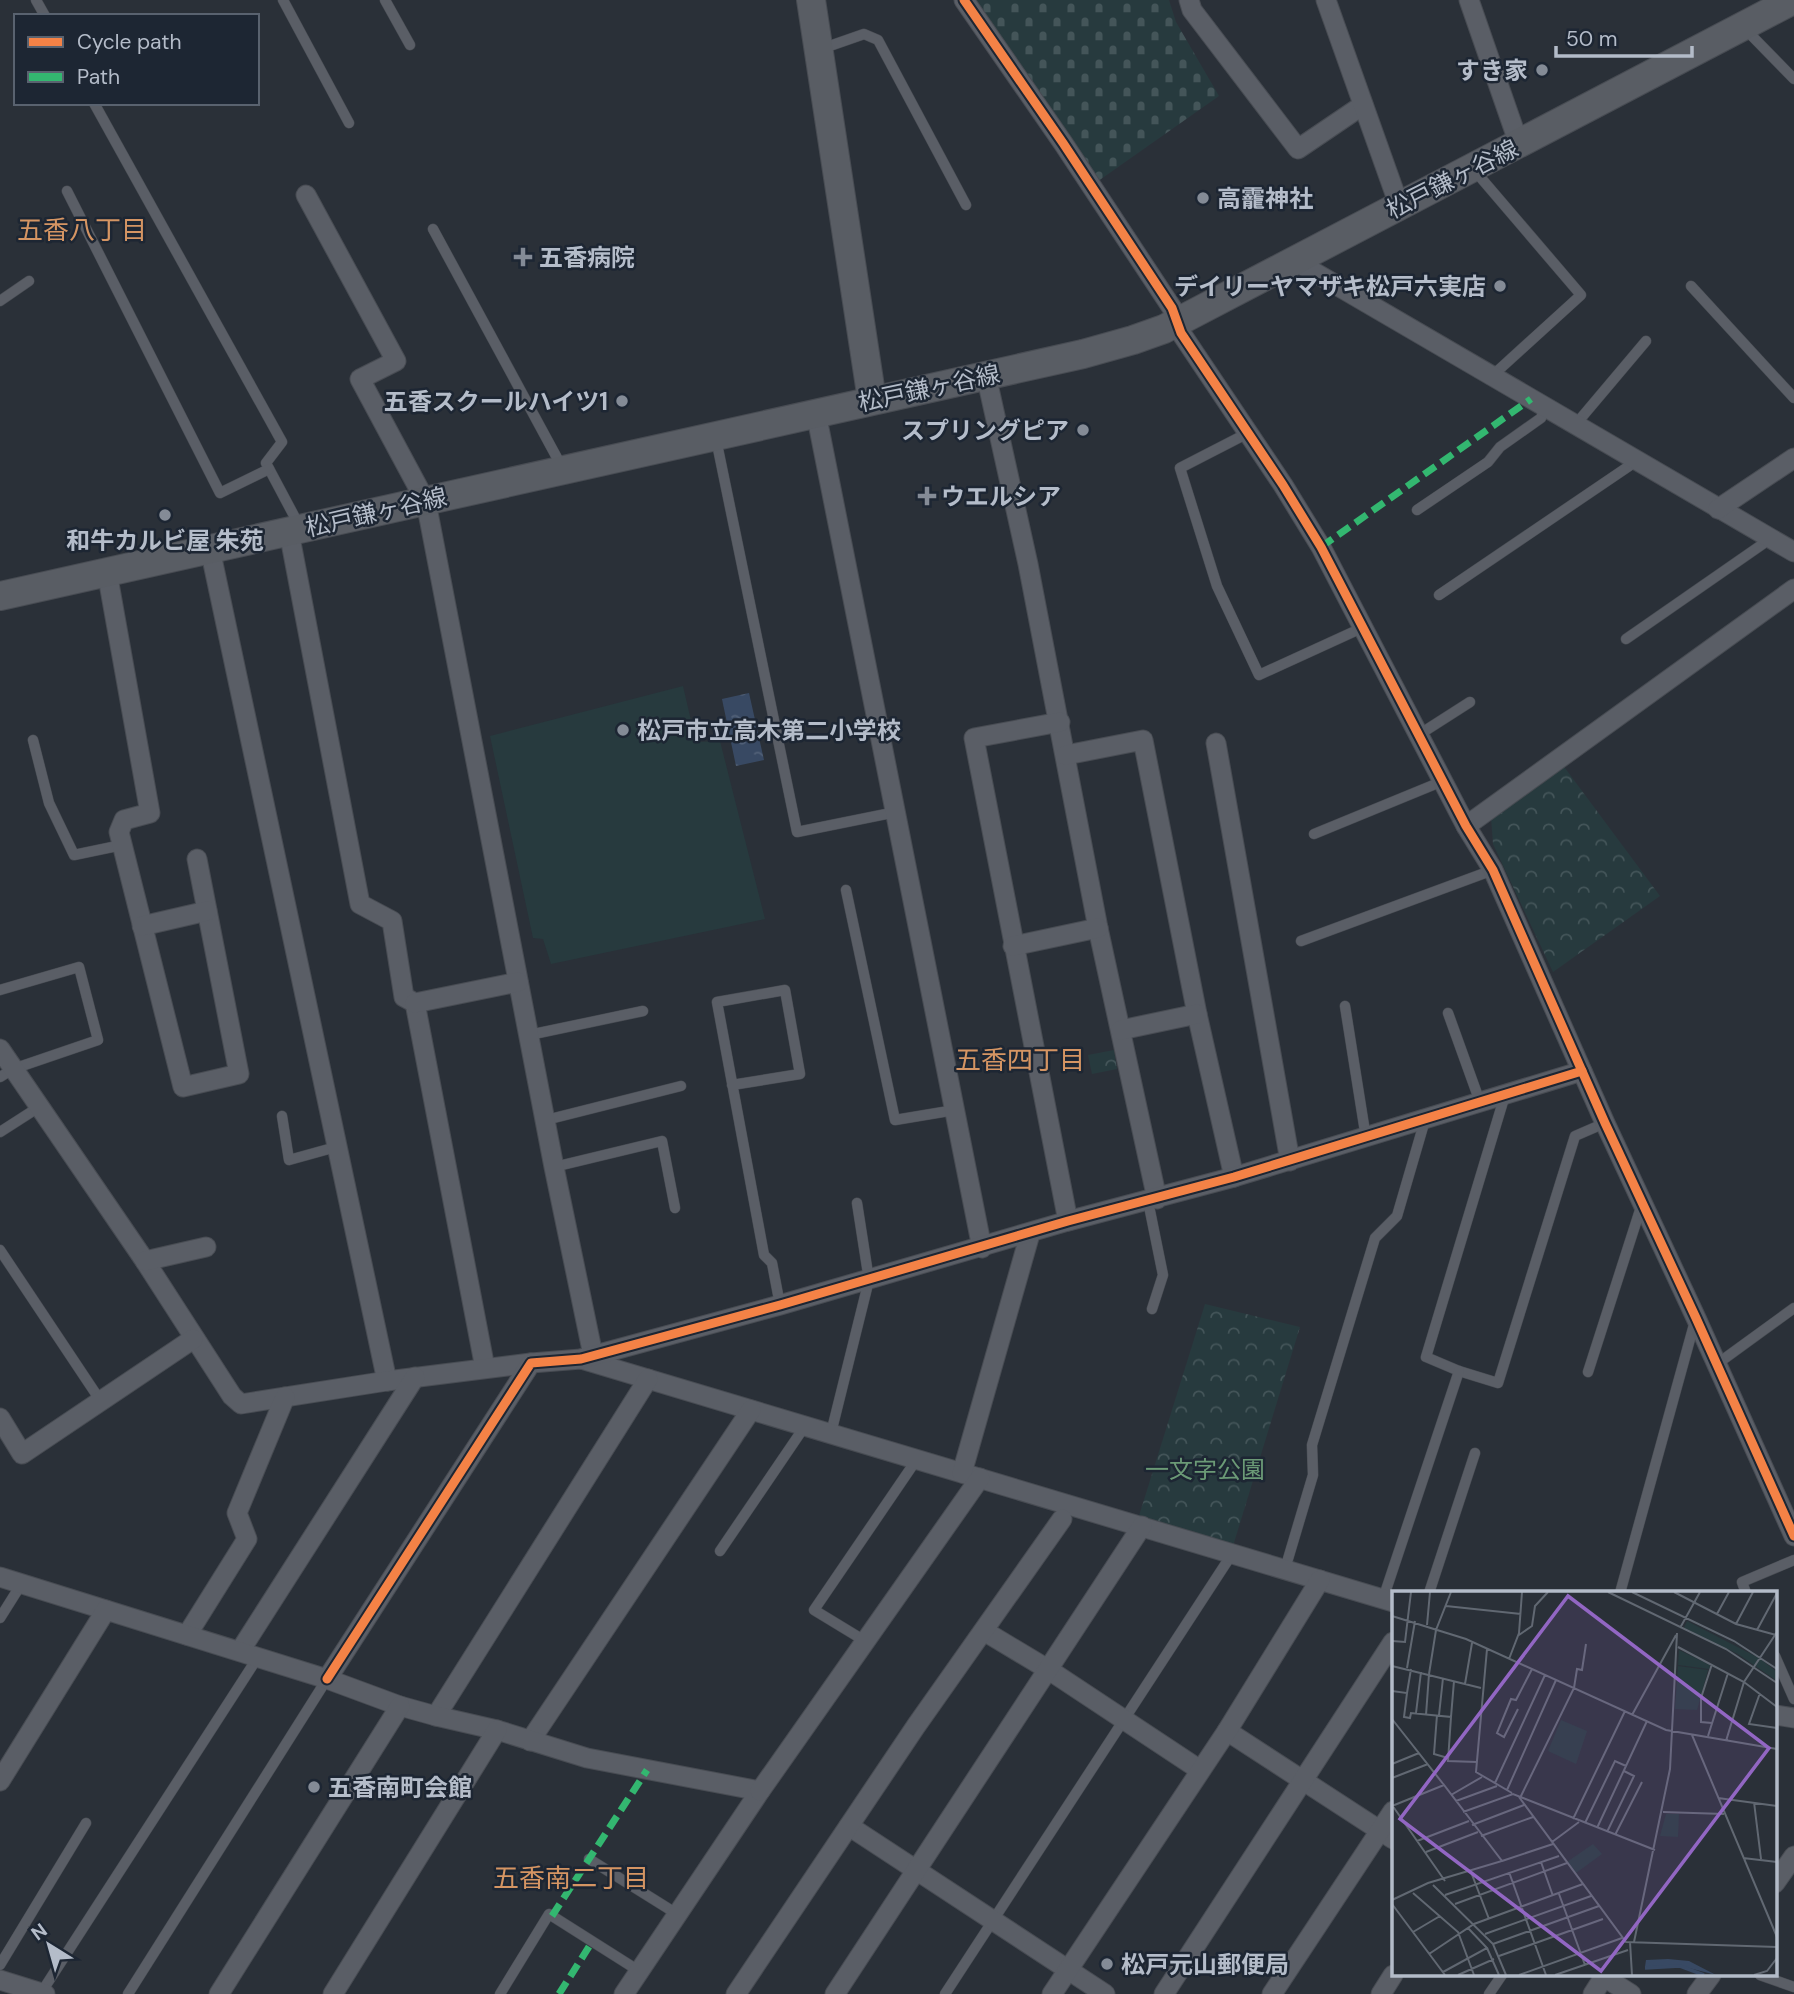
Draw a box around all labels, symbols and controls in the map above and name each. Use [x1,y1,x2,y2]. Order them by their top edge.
legend [14,14,259,105]
scale bar [1556,14,1692,58]
text: 50 m [1566,25,1617,53]
text: Cycle path [77,28,182,56]
place label: すき家 [1456,55,1528,86]
marker: すき家 [1534,62,1550,78]
text: Path [77,63,120,91]
street label: 松戸鎌ヶ谷線 [1381,133,1523,225]
place label: 高靇神社 [1217,183,1313,214]
marker: 高靇神社 [1195,190,1211,206]
district label: 五香八丁目 [17,213,147,247]
place label: 五香病院 [539,242,635,273]
marker: 五香病院 [513,247,533,267]
place label: デイリーヤマザキ松戸六実店 [1174,271,1486,302]
marker: デイリーヤマザキ松戸六実店 [1492,278,1508,294]
street label: 松戸鎌ヶ谷線 [855,358,1003,418]
place label: 五香スクールハイツ1 [384,386,608,417]
marker: 五香スクールハイツ1 [614,393,630,409]
place label: スプリングピア [901,415,1069,446]
marker: スプリングピア [1075,422,1091,438]
street label: 松戸鎌ヶ谷線 [302,481,450,543]
place label: ウエルシア [941,481,1061,512]
marker: ウエルシア [919,488,935,504]
marker: 和牛カルビ屋 朱苑 [157,507,173,523]
place label: 和牛カルビ屋 朱苑 [66,525,264,556]
place label: 松戸市立高木第二小学校 [637,715,901,746]
marker: 松戸市立高木第二小学校 [615,722,631,738]
district label: 五香四丁目 [955,1043,1085,1077]
park label: 一文字公園 [1145,1454,1265,1485]
inset map [1392,1591,1776,1976]
place label: 五香南町会館 [328,1772,472,1803]
marker: 五香南町会館 [306,1779,322,1795]
district label: 五香南二丁目 [493,1861,649,1895]
north arrow [14,1910,84,1980]
text: N [26,1918,52,1946]
place label: 松戸元山郵便局 [1121,1949,1289,1980]
marker: 松戸元山郵便局 [1099,1956,1115,1972]

